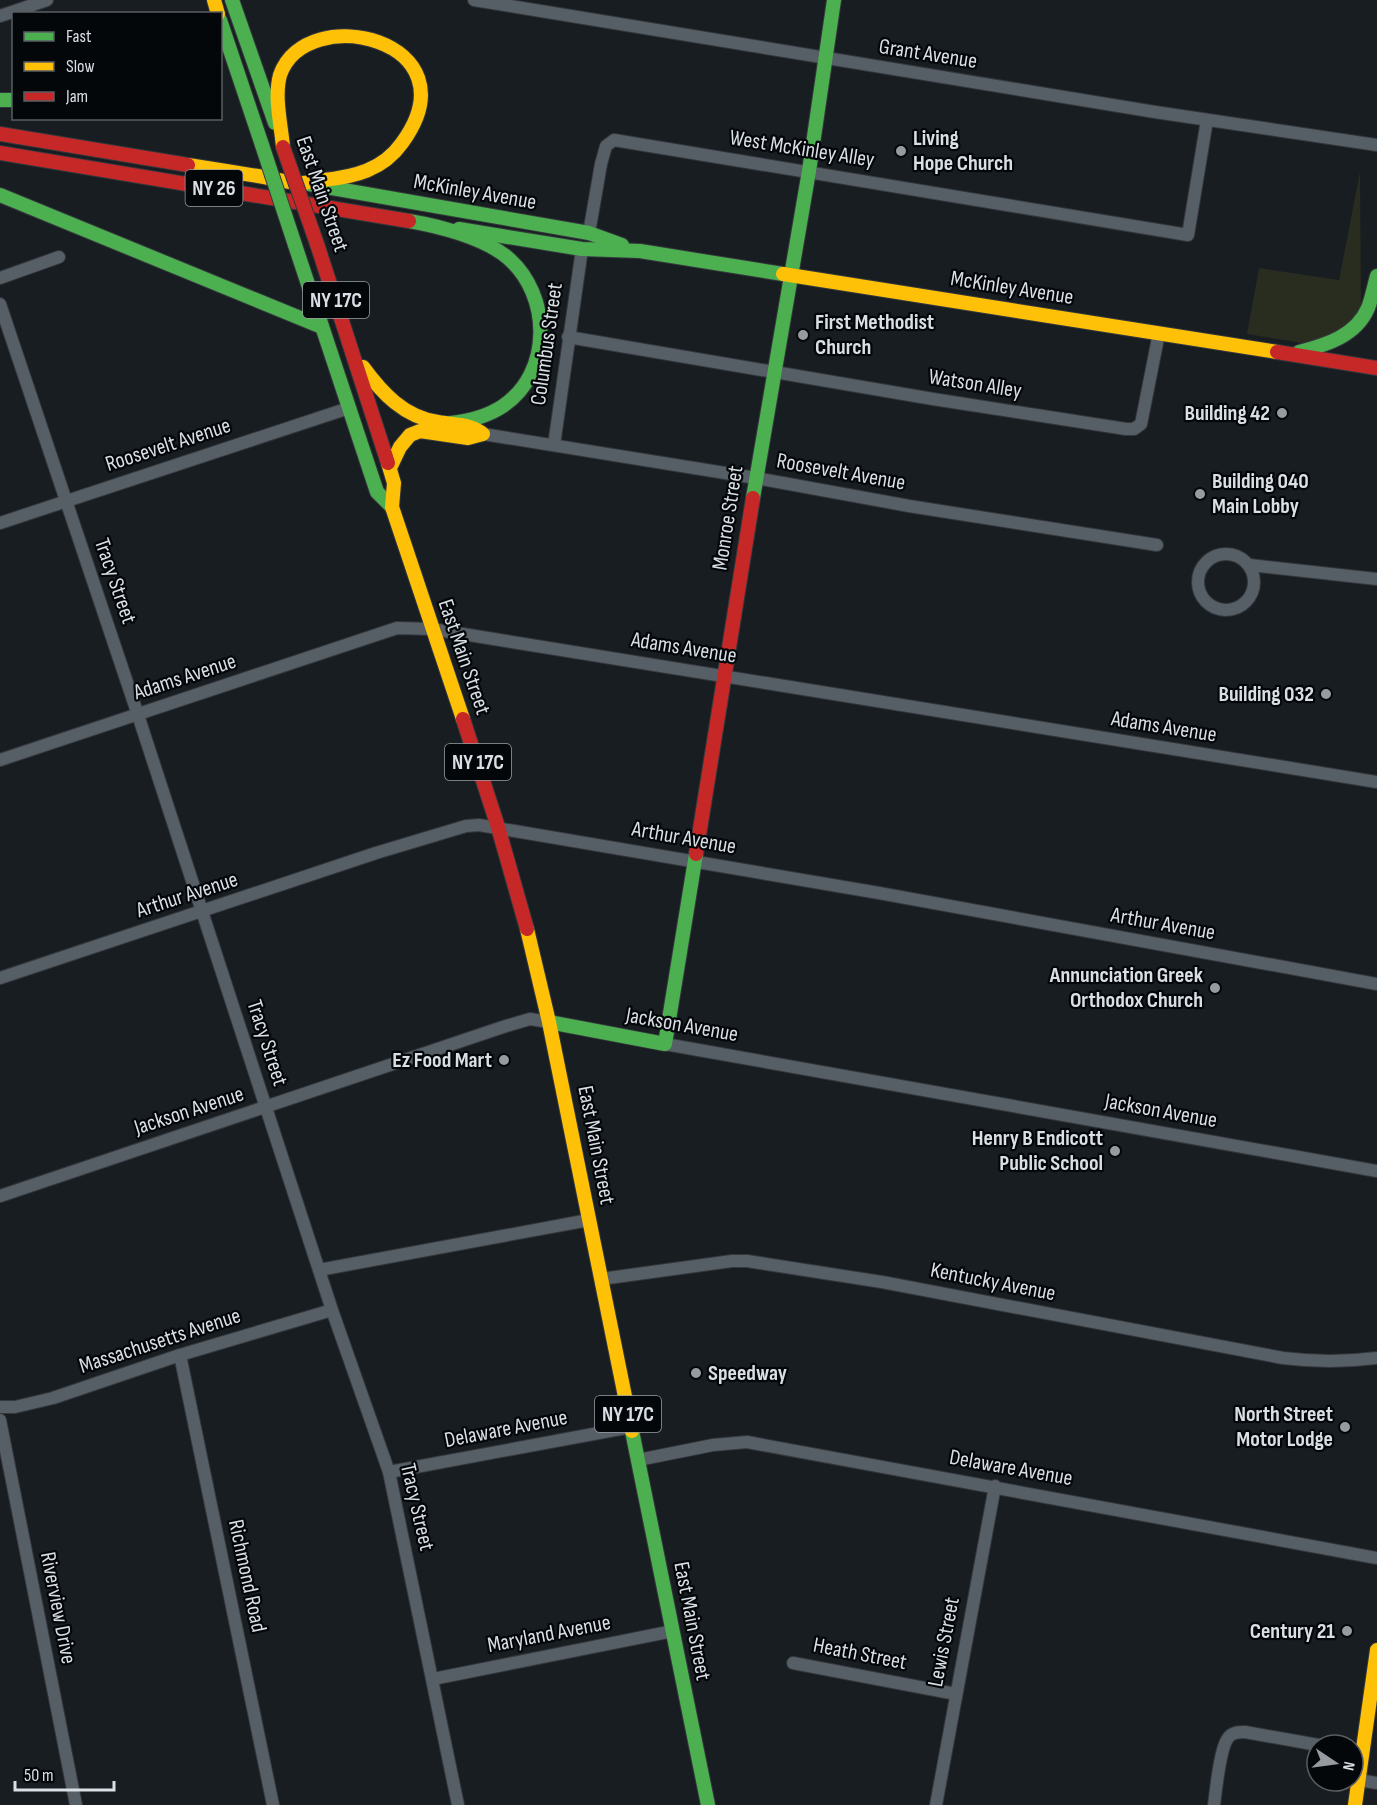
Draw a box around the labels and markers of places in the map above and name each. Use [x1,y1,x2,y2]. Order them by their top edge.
place label: Living Hope Church [913,125,1013,177]
marker: Living Hope Church [894,144,908,158]
place label: First Methodist Church [815,309,934,361]
marker: First Methodist Church [796,328,810,342]
place label: Building 42 [1185,400,1270,427]
marker: Building 42 [1275,406,1289,420]
place label: Building 040 Main Lobby [1212,468,1309,520]
marker: Building 040 Main Lobby [1193,487,1207,501]
place label: Building 032 [1218,681,1314,708]
marker: Building 032 [1319,687,1333,701]
place label: Annunciation Greek Orthodox Church [1049,962,1204,1014]
marker: Annunciation Greek Orthodox Church [1208,981,1222,995]
place label: Ez Food Mart [392,1047,492,1074]
marker: Ez Food Mart [497,1053,511,1067]
place label: Henry B Endicott Public School [972,1125,1103,1177]
marker: Henry B Endicott Public School [1108,1144,1122,1158]
place label: Speedway [708,1360,787,1387]
marker: Speedway [689,1366,703,1380]
place label: North Street Motor Lodge [1234,1401,1333,1453]
marker: North Street Motor Lodge [1338,1420,1352,1434]
place label: Century 21 [1250,1618,1335,1645]
marker: Century 21 [1340,1624,1354,1638]

